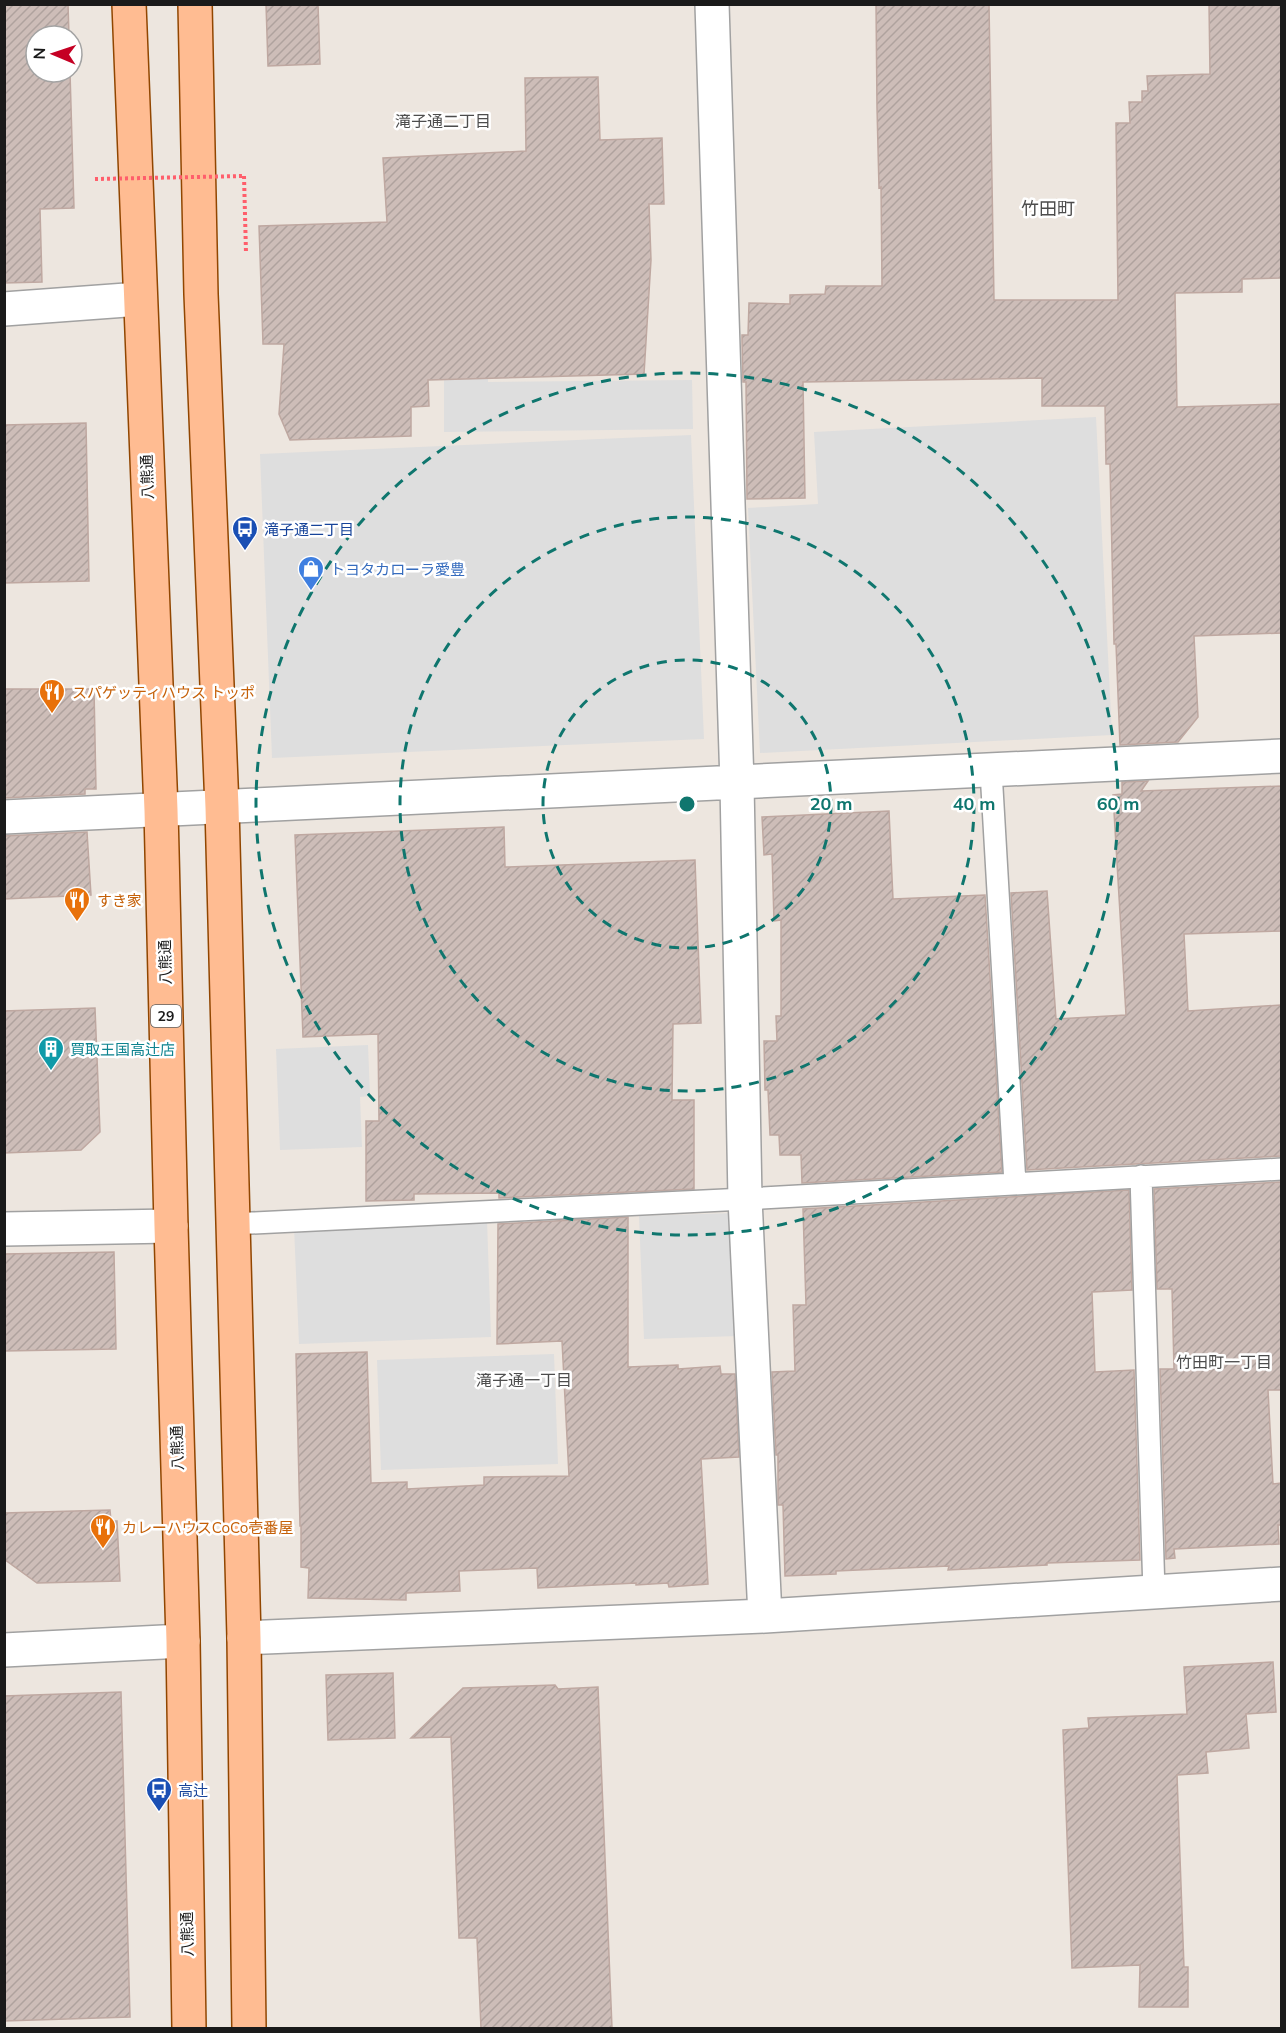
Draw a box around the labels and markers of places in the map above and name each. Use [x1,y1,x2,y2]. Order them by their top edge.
bus stop icon: 滝子通二丁目 [230,514,260,552]
place label: 滝子通二丁目 [264,520,354,539]
shop icon: トヨタカローラ愛豊 [296,554,326,592]
place label: トヨタカローラ愛豊 [330,560,465,579]
restaurant icon: スパゲッティハウス トッポ [37,677,67,715]
place label: スパゲッティハウス トッポ [72,683,255,702]
centre of rings [677,794,697,814]
restaurant icon: すき家 [62,885,92,923]
place label: すき家 [97,891,142,910]
building icon: 買取王国高辻店 [36,1034,66,1072]
place label: 買取王国高辻店 [70,1040,175,1059]
restaurant icon: カレーハウスCoCo壱番屋 [88,1512,118,1550]
place label: カレーハウスCoCo壱番屋 [122,1518,293,1537]
bus stop icon: 高辻 [144,1775,174,1813]
place label: 高辻 [178,1781,208,1800]

